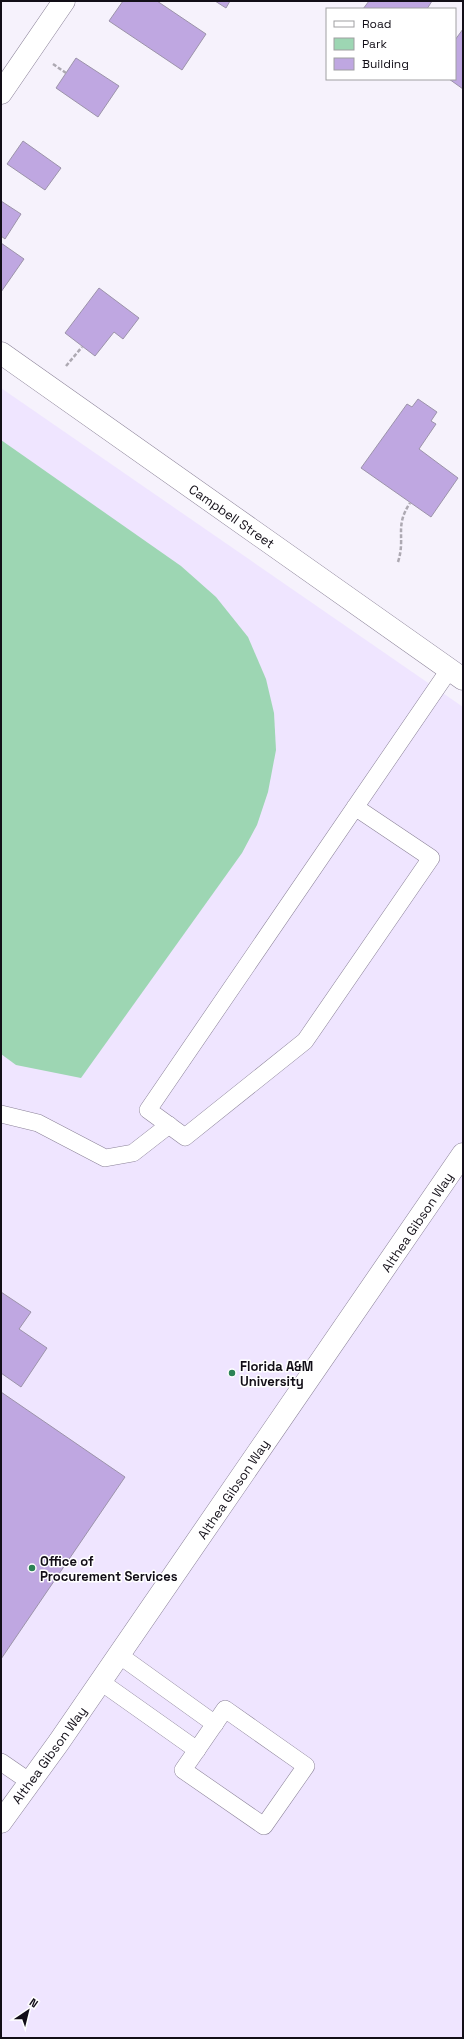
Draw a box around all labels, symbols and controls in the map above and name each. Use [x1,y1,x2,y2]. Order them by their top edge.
legend [326,8,456,80]
text: Road [362,16,391,32]
text: Park [362,36,387,52]
text: Building [362,56,409,72]
street label: Campbell Street [186,481,278,552]
street label: Althea Gibson Way [378,1169,457,1275]
place label: Florida A&M University [240,1358,313,1390]
marker: Florida A&M University [227,1368,237,1378]
street label: Althea Gibson Way [194,1436,273,1542]
place label: Office of Procurement Services [40,1553,178,1585]
marker: Office of Procurement Services [27,1563,37,1573]
street label: Althea Gibson Way [8,1703,91,1807]
north arrow [8,1991,48,2031]
text: N [27,1995,41,2011]

